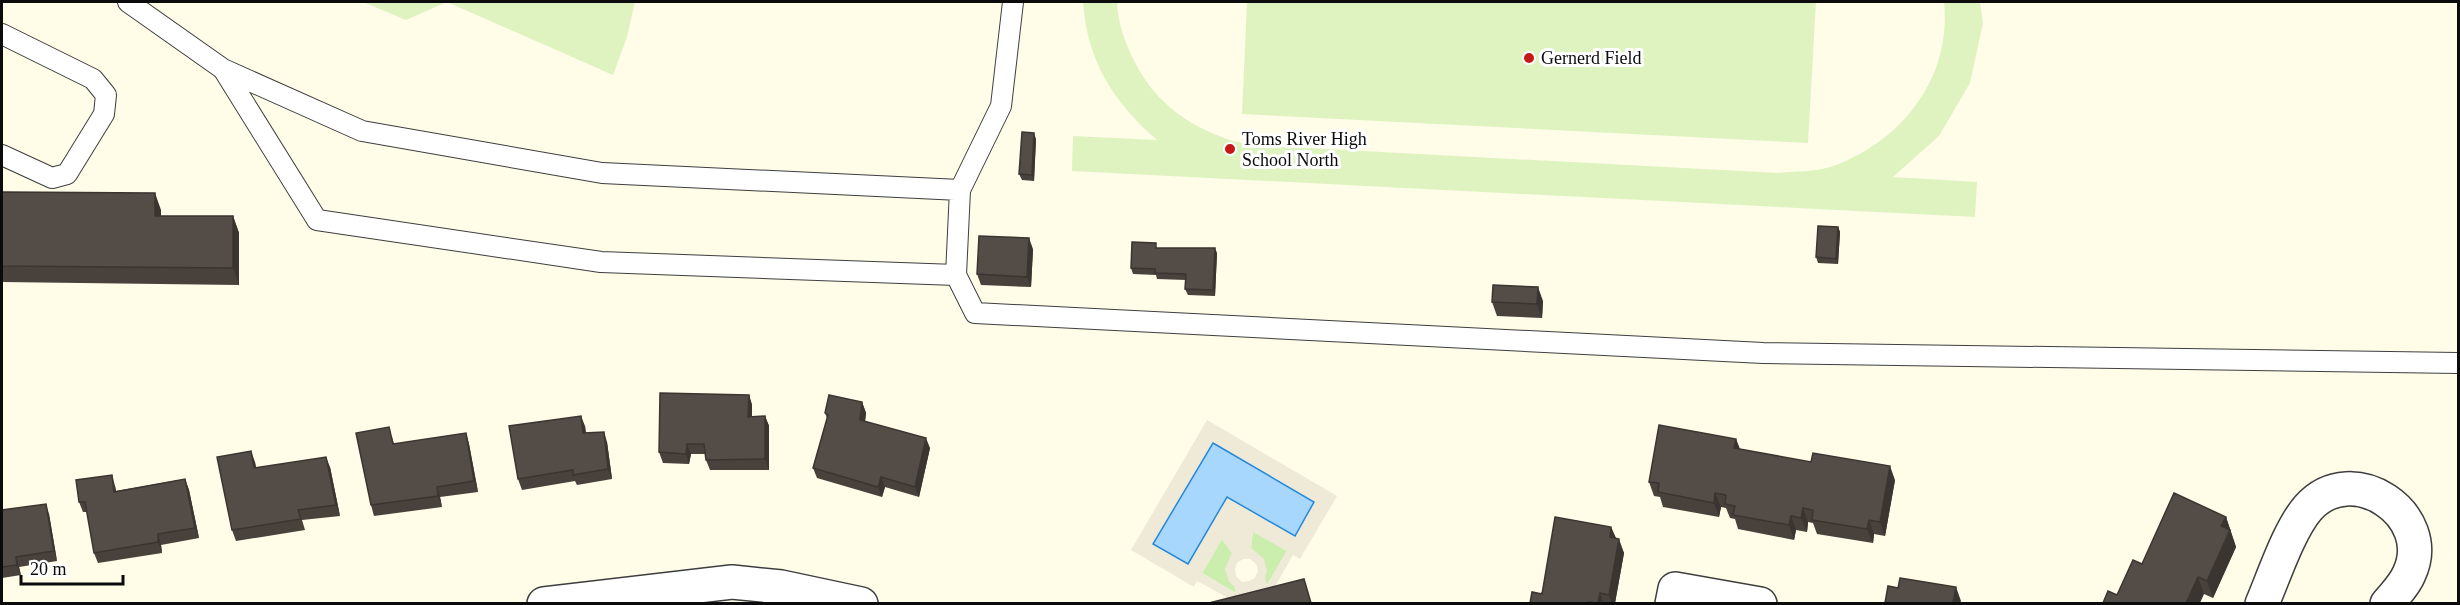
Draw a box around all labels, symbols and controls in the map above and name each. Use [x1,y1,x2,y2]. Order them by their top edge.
place label: Gernerd Field [1541,48,1641,68]
marker: Gernerd Field [1522,51,1536,65]
place label: Toms River High School North [1242,129,1367,170]
marker: Toms River High School North [1223,142,1237,156]
scale bar [21,548,123,586]
text: 20 m [30,559,67,579]

